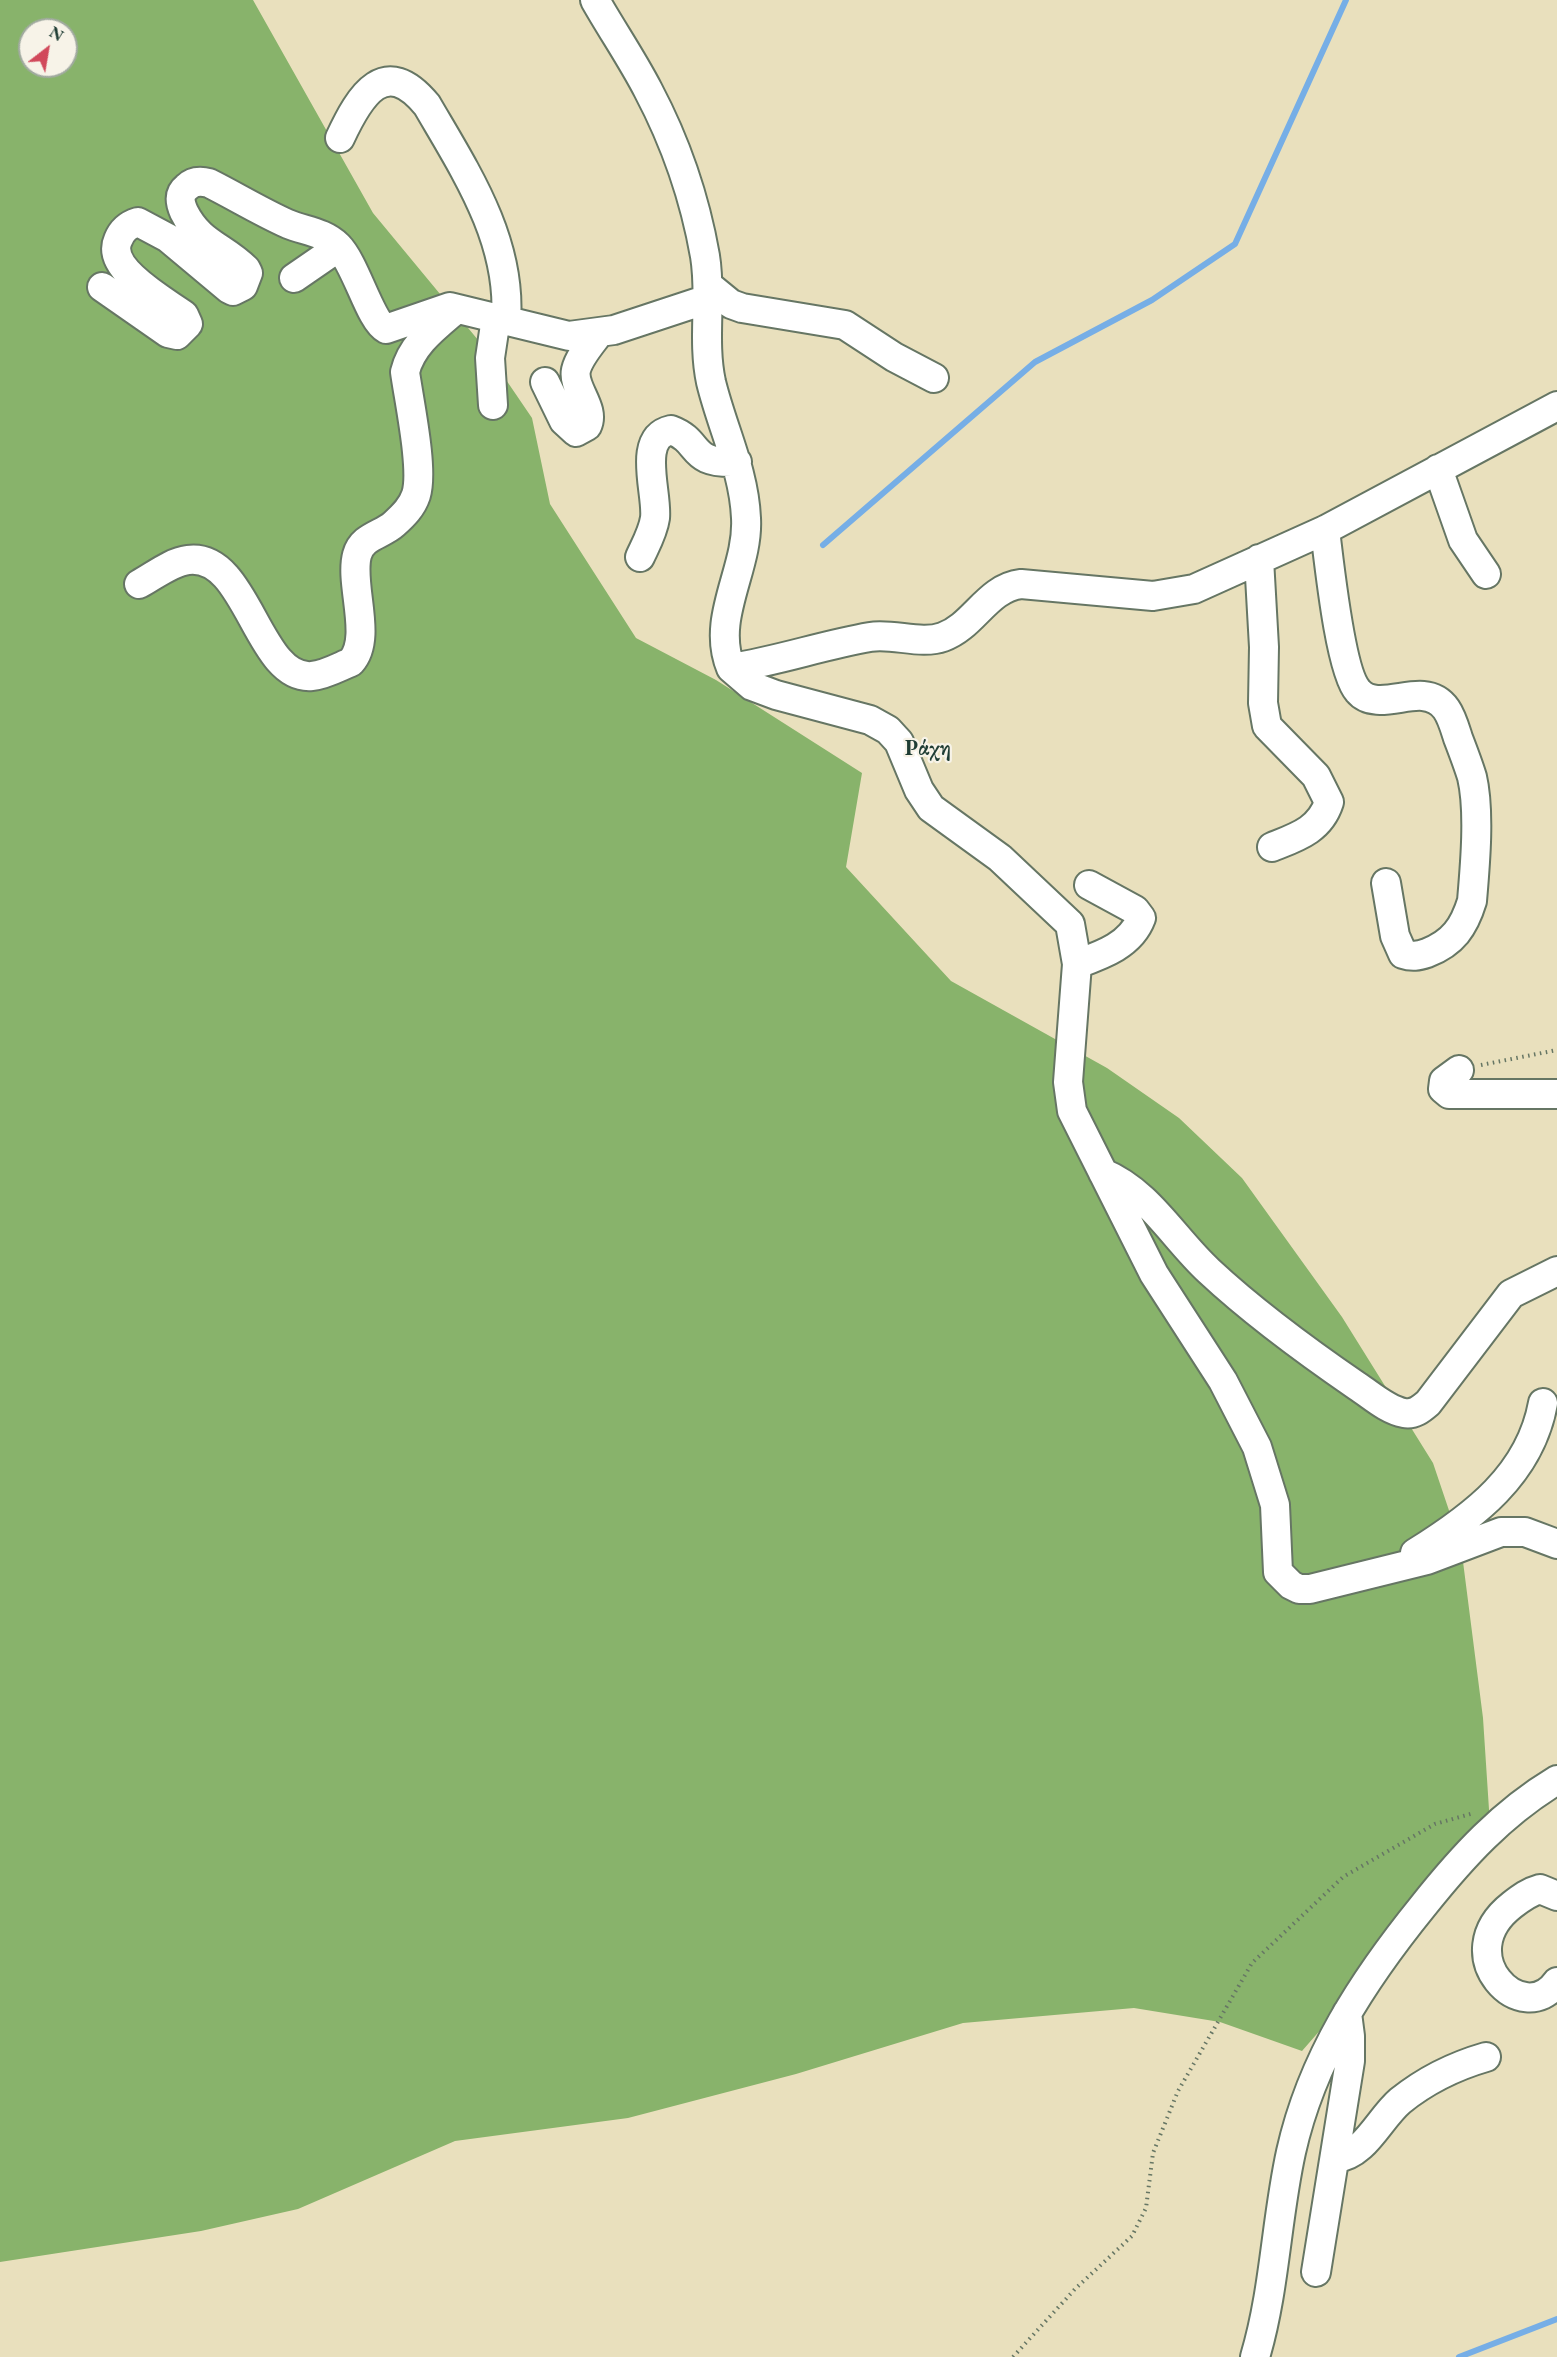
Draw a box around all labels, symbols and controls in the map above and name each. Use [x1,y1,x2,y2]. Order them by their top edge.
north arrow [18,18,78,78]
text: N [46,22,67,46]
district label: Ράχη [905,736,951,762]

